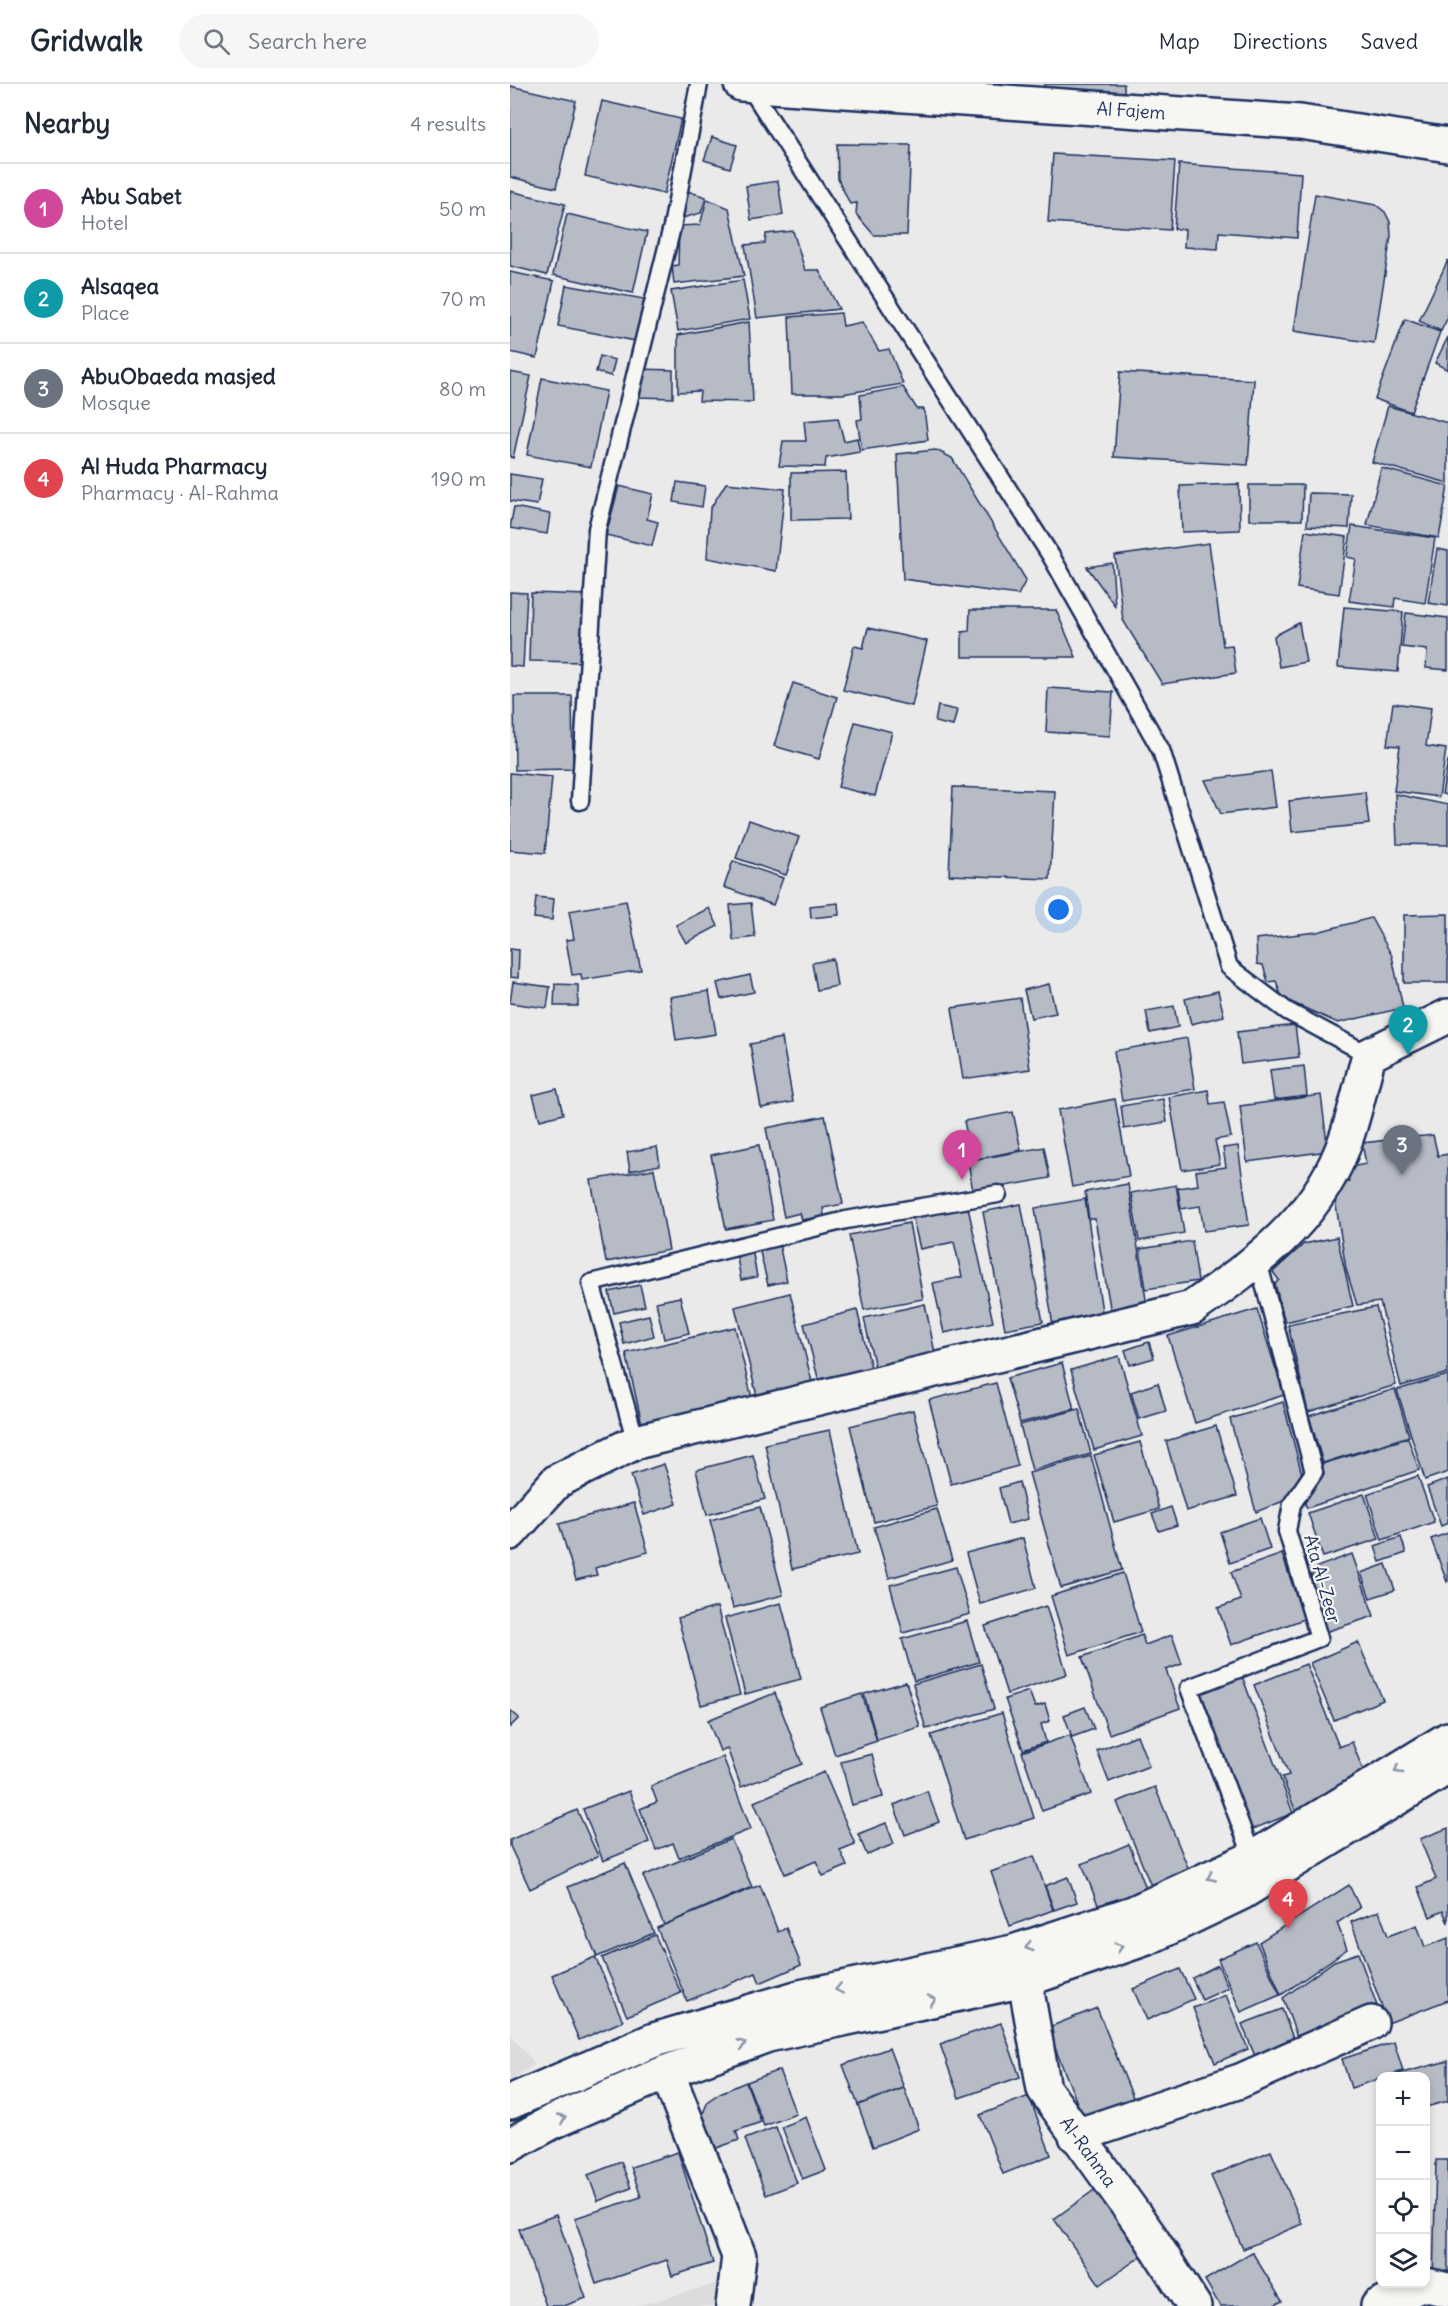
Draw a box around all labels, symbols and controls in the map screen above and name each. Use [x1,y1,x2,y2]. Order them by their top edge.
search box [179,14,599,68]
text: Gridwalk [30,23,143,59]
icon: search [200,25,233,58]
text: Search here [248,27,367,55]
text: Map [1159,28,1200,55]
text: Directions [1233,28,1327,55]
text: Saved [1360,28,1418,55]
street label: Al Fajem [1096,97,1166,124]
text: Nearby [24,107,110,140]
text: 4 results [410,111,486,136]
text: Abu Sabet [81,182,182,210]
text: 1 [40,196,47,221]
text: 50 m [439,196,486,221]
text: Hotel [81,210,128,235]
text: Alsaqea [81,272,159,300]
text: 2 [38,286,49,311]
text: 70 m [441,286,486,311]
text: Place [81,300,129,325]
text: AbuObaeda masjed [81,362,276,390]
text: 3 [38,376,49,401]
text: 80 m [439,376,486,401]
text: Mosque [81,390,151,415]
text: Al Huda Pharmacy [81,452,267,480]
text: 4 [38,466,49,491]
text: 190 m [431,466,486,491]
text: Pharmacy · Al-Rahma [81,480,279,505]
your location [1044,895,1073,924]
pin: 2 [1388,1006,1428,1055]
pin: 3 [1382,1126,1422,1175]
pin: 1 [942,1130,982,1180]
street label: Ata Al-Zeer [1299,1532,1346,1627]
one-way arrow [1394,1762,1404,1774]
one-way arrow [1206,1870,1217,1882]
pin: 4 [1268,1880,1308,1929]
one-way arrow [1024,1940,1035,1952]
one-way arrow [1113,1942,1124,1955]
one-way arrow [834,1982,844,1995]
one-way arrow [927,1994,937,2007]
one-way arrow [736,2039,747,2052]
map controls [1376,2072,1430,2288]
button: + [1376,2072,1430,2126]
street label: Al-Rahma [1055,2112,1122,2191]
one-way arrow [555,2113,566,2125]
button: − [1376,2126,1430,2180]
button: locate [1376,2180,1430,2234]
button: layers [1376,2234,1430,2288]

